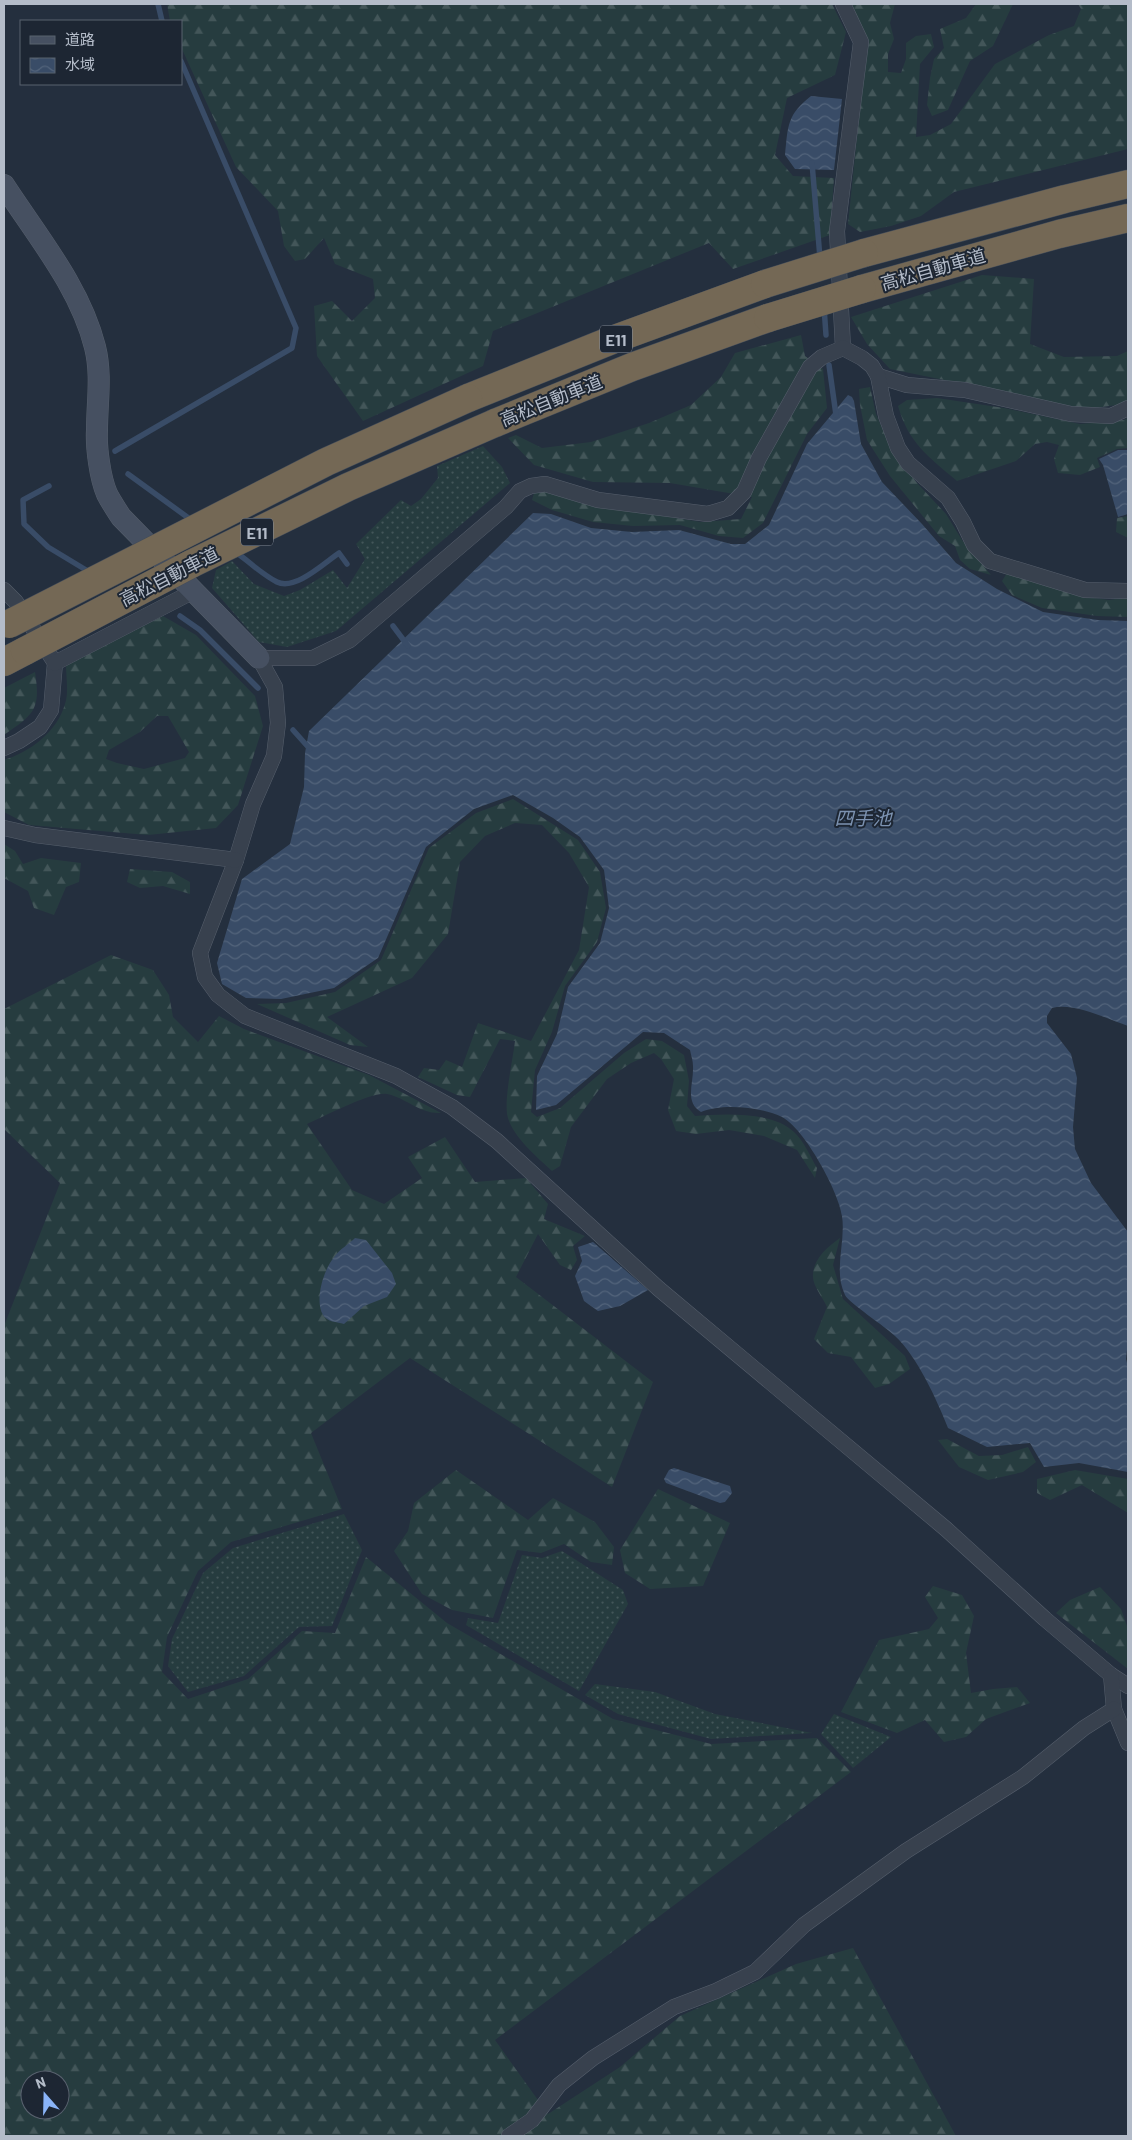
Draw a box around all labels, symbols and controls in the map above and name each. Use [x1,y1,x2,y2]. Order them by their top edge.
legend [20,20,182,85]
text: 道路 [65,30,95,48]
text: 水域 [65,55,95,73]
street label: 高松自動車道 [878,244,988,294]
road number: E11 [600,326,632,352]
street label: 高松自動車道 [497,370,605,430]
road number: E11 [241,518,273,546]
street label: 高松自動車道 [116,542,222,610]
water label: 四手池 [834,806,893,829]
north arrow [20,2070,70,2120]
text: N [33,2073,48,2092]

